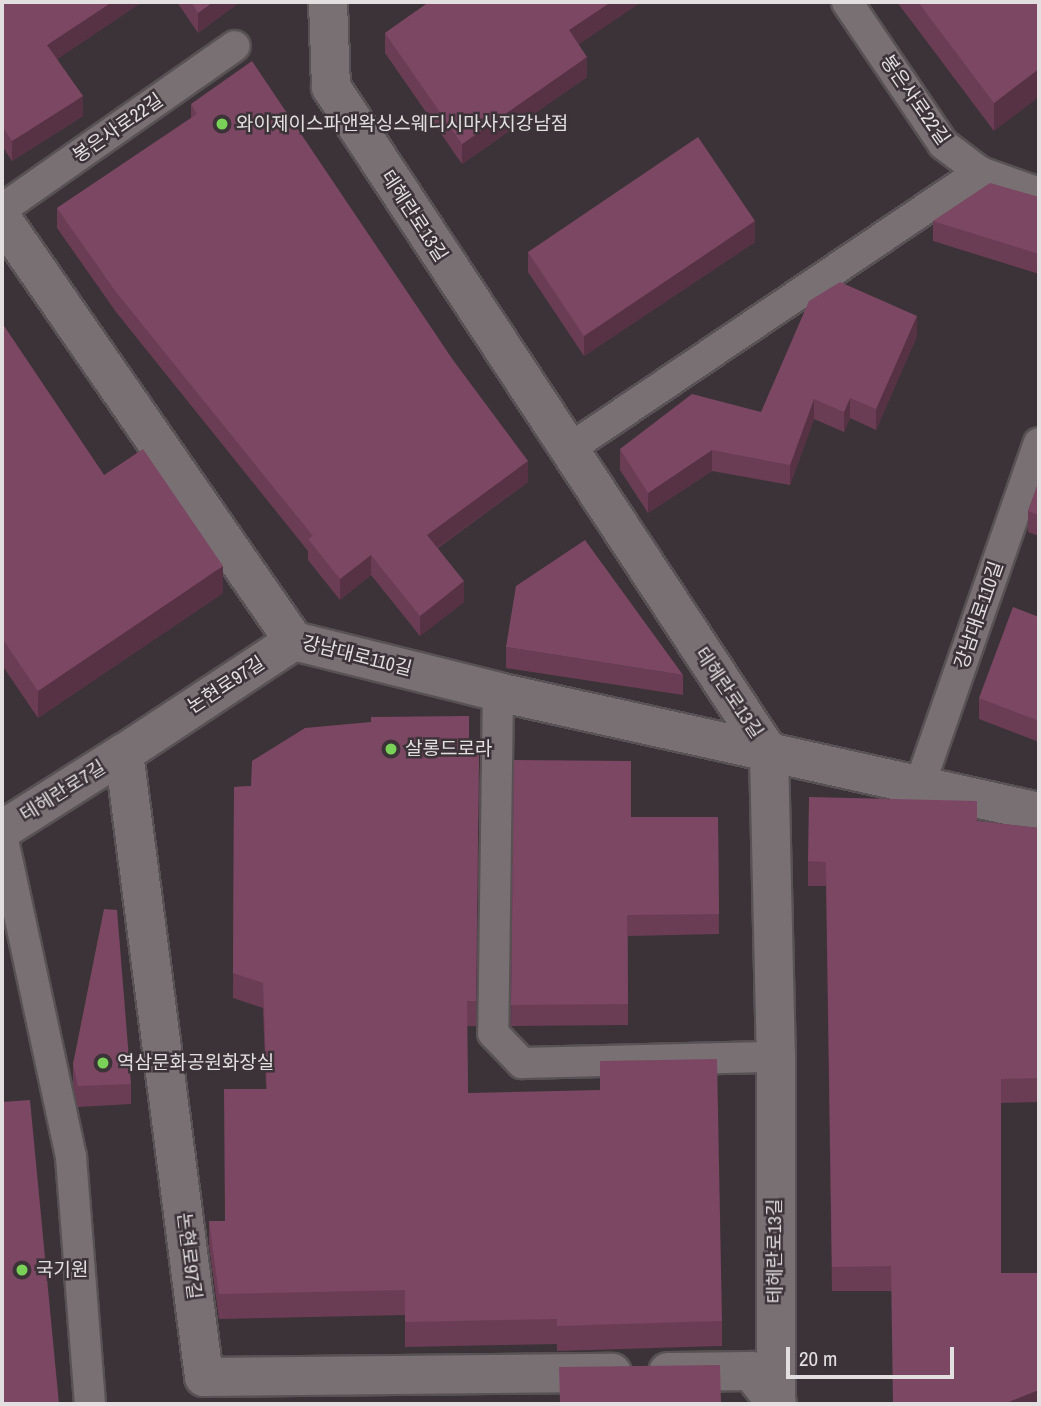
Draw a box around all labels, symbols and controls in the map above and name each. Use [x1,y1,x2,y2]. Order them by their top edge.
street label: 봉은사로22길 [876,51,954,149]
street label: 봉은사로22길 [69,89,167,167]
place label: 와이제이스파앤왁싱스웨디시마사지강남점 [236,113,568,135]
marker: 와이제이스파앤왁싱스웨디시마사지강남점 [214,116,230,132]
street label: 테헤란로13길 [376,166,452,266]
street label: 강남대로110길 [950,558,1008,672]
street label: 강남대로110길 [300,631,414,681]
street label: 테헤란로13길 [690,643,768,743]
street label: 논현로97길 [183,652,269,718]
place label: 살롱드로라 [405,738,492,760]
marker: 살롱드로라 [383,741,399,757]
street label: 테헤란로7길 [16,756,110,826]
place label: 역삼문화공원화장실 [117,1052,274,1074]
marker: 역삼문화공원화장실 [95,1055,111,1071]
street label: 테헤란로13길 [764,1199,786,1303]
street label: 논현로97길 [172,1211,206,1301]
place label: 국기원 [36,1259,88,1281]
marker: 국기원 [14,1262,30,1278]
scale bar [789,1332,957,1376]
text: 20 m [799,1344,837,1373]

